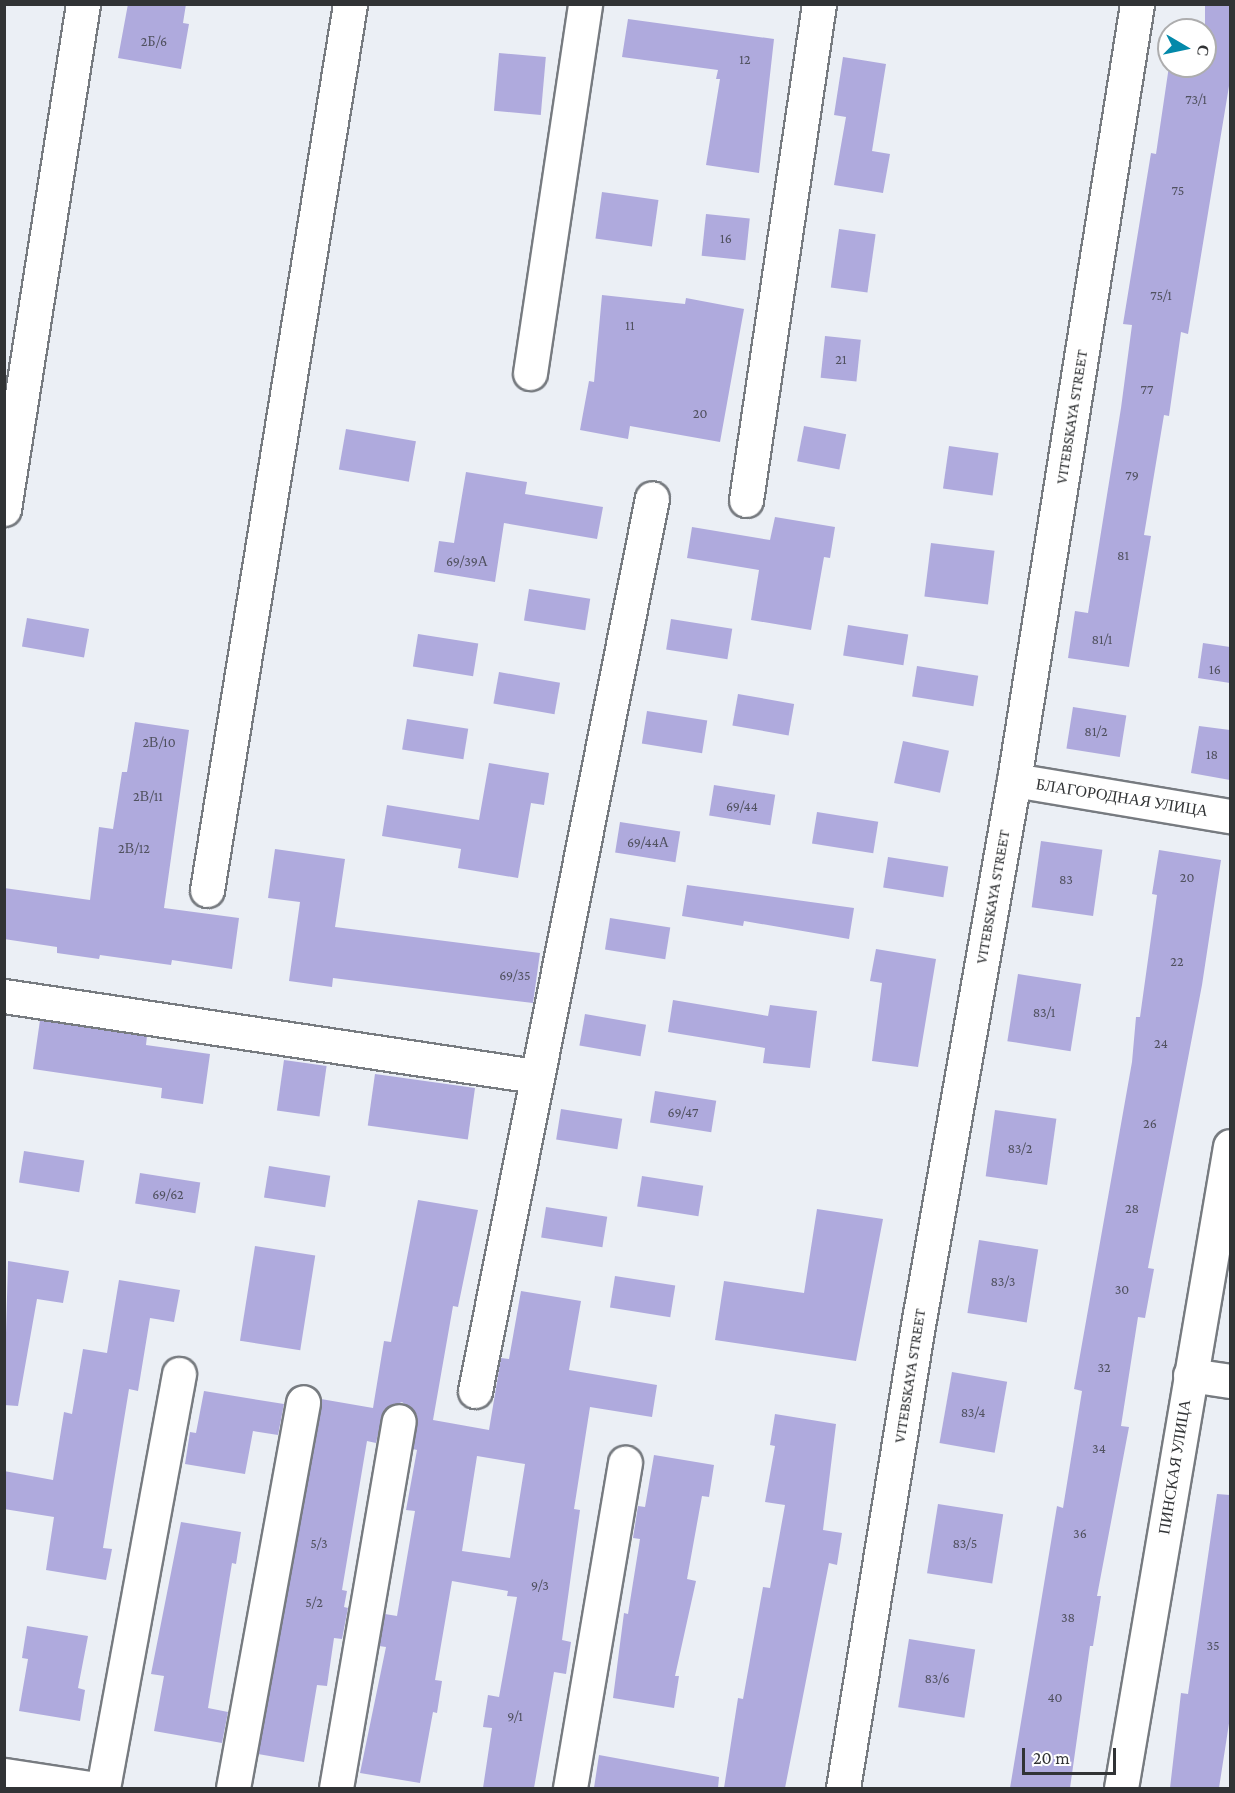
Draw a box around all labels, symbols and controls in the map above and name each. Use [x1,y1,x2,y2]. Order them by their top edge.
north arrow [1157,18,1217,78]
house number: 2Б/6 [141,33,167,49]
text: С [1194,44,1213,58]
house number: 12 [739,51,751,67]
house number: 73/1 [1185,91,1207,107]
house number: 75 [1172,182,1184,198]
house number: 16 [720,230,732,246]
house number: 75/1 [1150,287,1172,303]
house number: 11 [625,317,635,333]
street label: VITEBSKAYA STREET [1052,348,1092,486]
house number: 21 [835,351,847,367]
house number: 77 [1141,381,1153,397]
house number: 20 [693,405,707,421]
house number: 79 [1125,467,1139,483]
house number: 81 [1117,547,1129,563]
house number: 69/39А [446,553,488,569]
house number: 81/1 [1092,631,1112,647]
house number: 16 [1209,661,1221,677]
house number: 81/2 [1084,723,1108,739]
house number: 2В/10 [142,734,176,750]
house number: 18 [1206,746,1218,762]
street label: БЛАГОРОДНАЯ УЛИЦА [1034,775,1210,821]
house number: 2В/11 [133,788,163,804]
house number: 69/44 [726,798,758,814]
street label: VITEBSKAYA STREET [972,828,1014,966]
house number: 69/44А [627,834,669,850]
house number: 2В/12 [118,840,150,856]
house number: 20 [1180,869,1194,885]
house number: 83 [1059,871,1073,887]
house number: 22 [1170,953,1184,969]
house number: 69/35 [499,967,531,983]
house number: 83/1 [1033,1004,1055,1020]
house number: 24 [1154,1035,1168,1051]
house number: 69/47 [668,1104,698,1120]
house number: 26 [1143,1115,1157,1131]
house number: 83/2 [1008,1140,1032,1156]
house number: 69/62 [152,1186,184,1202]
house number: 28 [1125,1200,1139,1216]
house number: 83/3 [991,1273,1015,1289]
house number: 30 [1115,1281,1129,1297]
street label: VITEBSKAYA STREET [890,1307,930,1445]
house number: 32 [1097,1359,1111,1375]
street label: ПИНСКАЯ УЛИЦА [1155,1398,1195,1536]
house number: 83/4 [961,1404,985,1420]
house number: 34 [1092,1440,1106,1456]
house number: 36 [1073,1525,1087,1541]
house number: 5/3 [310,1535,328,1551]
house number: 83/5 [953,1535,977,1551]
house number: 9/3 [531,1577,549,1593]
house number: 5/2 [305,1594,323,1610]
house number: 38 [1061,1609,1075,1625]
house number: 35 [1206,1637,1220,1653]
house number: 83/6 [925,1670,949,1686]
house number: 40 [1047,1689,1063,1705]
house number: 9/1 [507,1708,523,1724]
scale bar [1025,1736,1120,1774]
text: 20 m [1033,1748,1070,1768]

